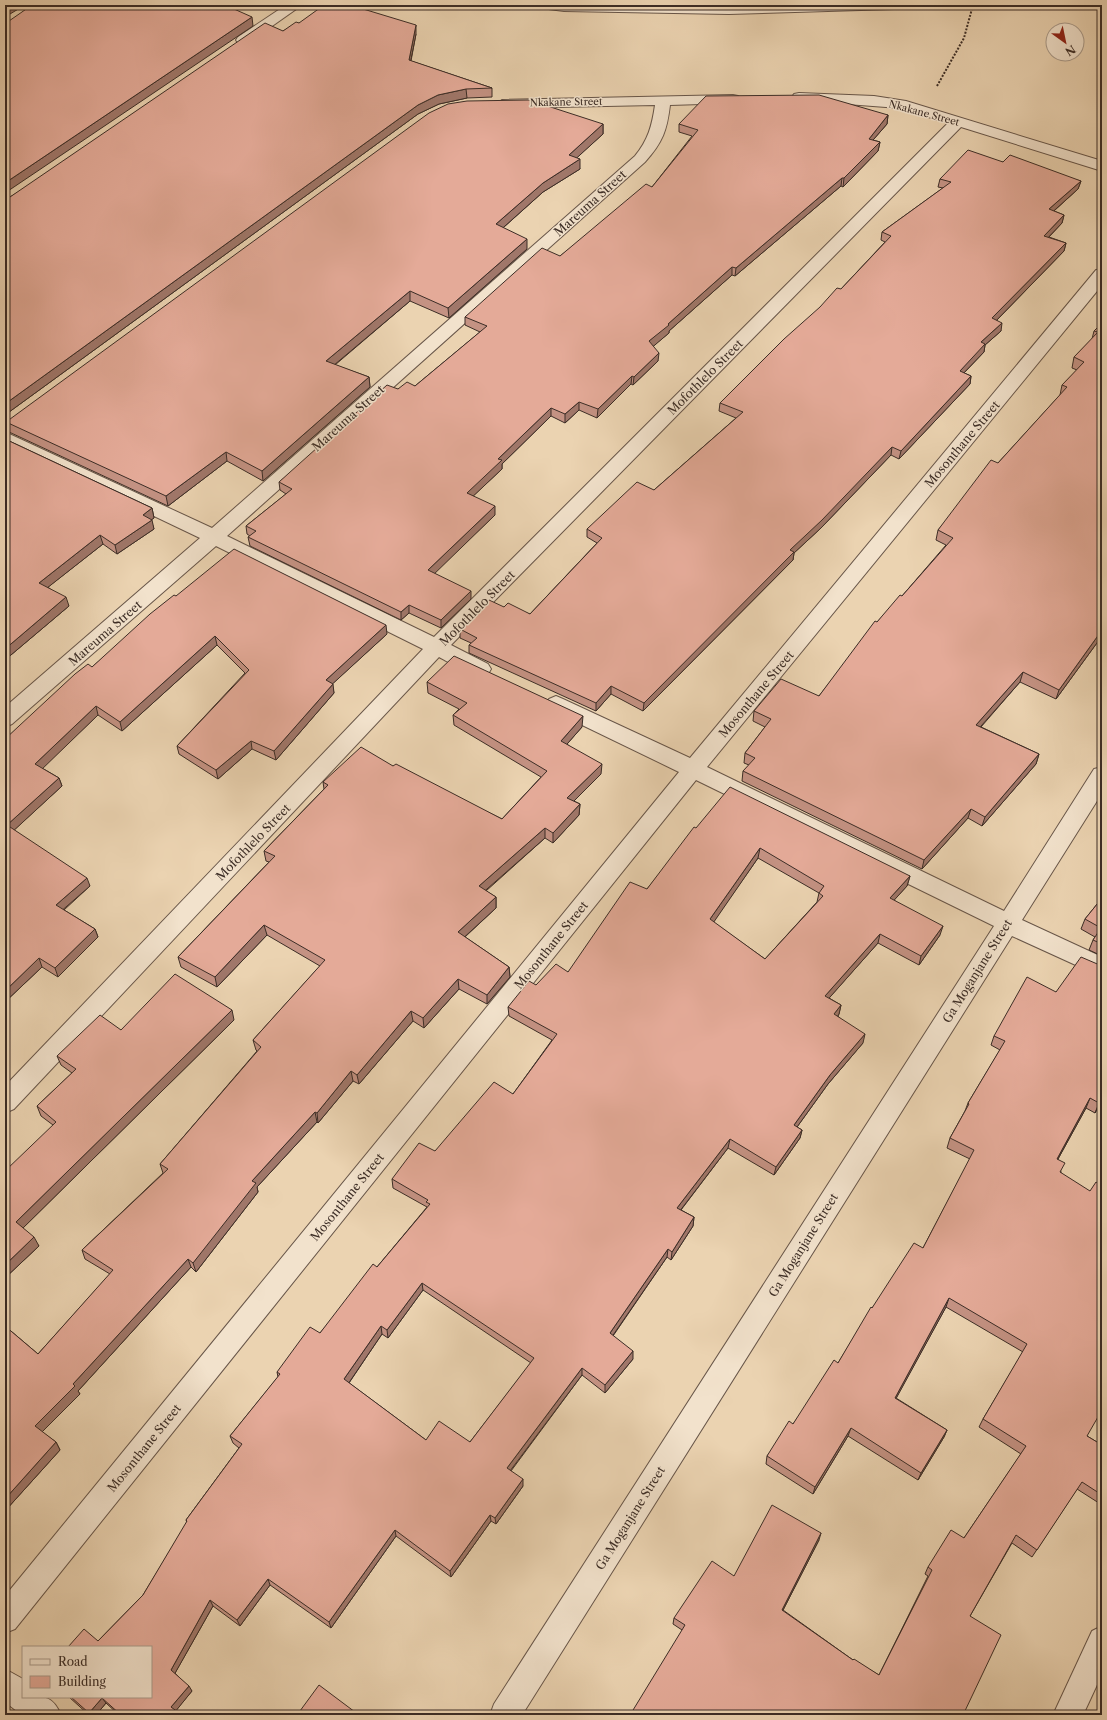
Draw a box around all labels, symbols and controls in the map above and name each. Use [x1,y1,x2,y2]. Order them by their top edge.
north arrow [1045,22,1085,62]
text: N [1062,42,1078,59]
street label: Nkakane Street [529,95,603,109]
street label: Nkakane Street [887,97,961,129]
street label: Mareuma Street [551,166,630,239]
street label: Mofothlelo Street [664,336,746,418]
street label: Mareuma Street [309,381,388,454]
street label: Mosonthane Street [921,397,1003,490]
street label: Mofothlelo Street [436,567,518,649]
street label: Mareuma Street [65,597,145,669]
street label: Mosonthane Street [715,647,797,740]
street label: Mofothlelo Street [213,800,294,883]
street label: Mosonthane Street [511,897,592,992]
street label: Ga Moganjane Street [939,916,1015,1026]
street label: Mosonthane Street [307,1149,388,1244]
street label: Ga Moganjane Street [765,1190,841,1300]
street label: Mosonthane Street [104,1400,185,1495]
street label: Ga Moganjane Street [592,1463,668,1573]
legend [22,1646,152,1698]
text: Road [58,1654,88,1669]
text: Building [58,1674,106,1689]

